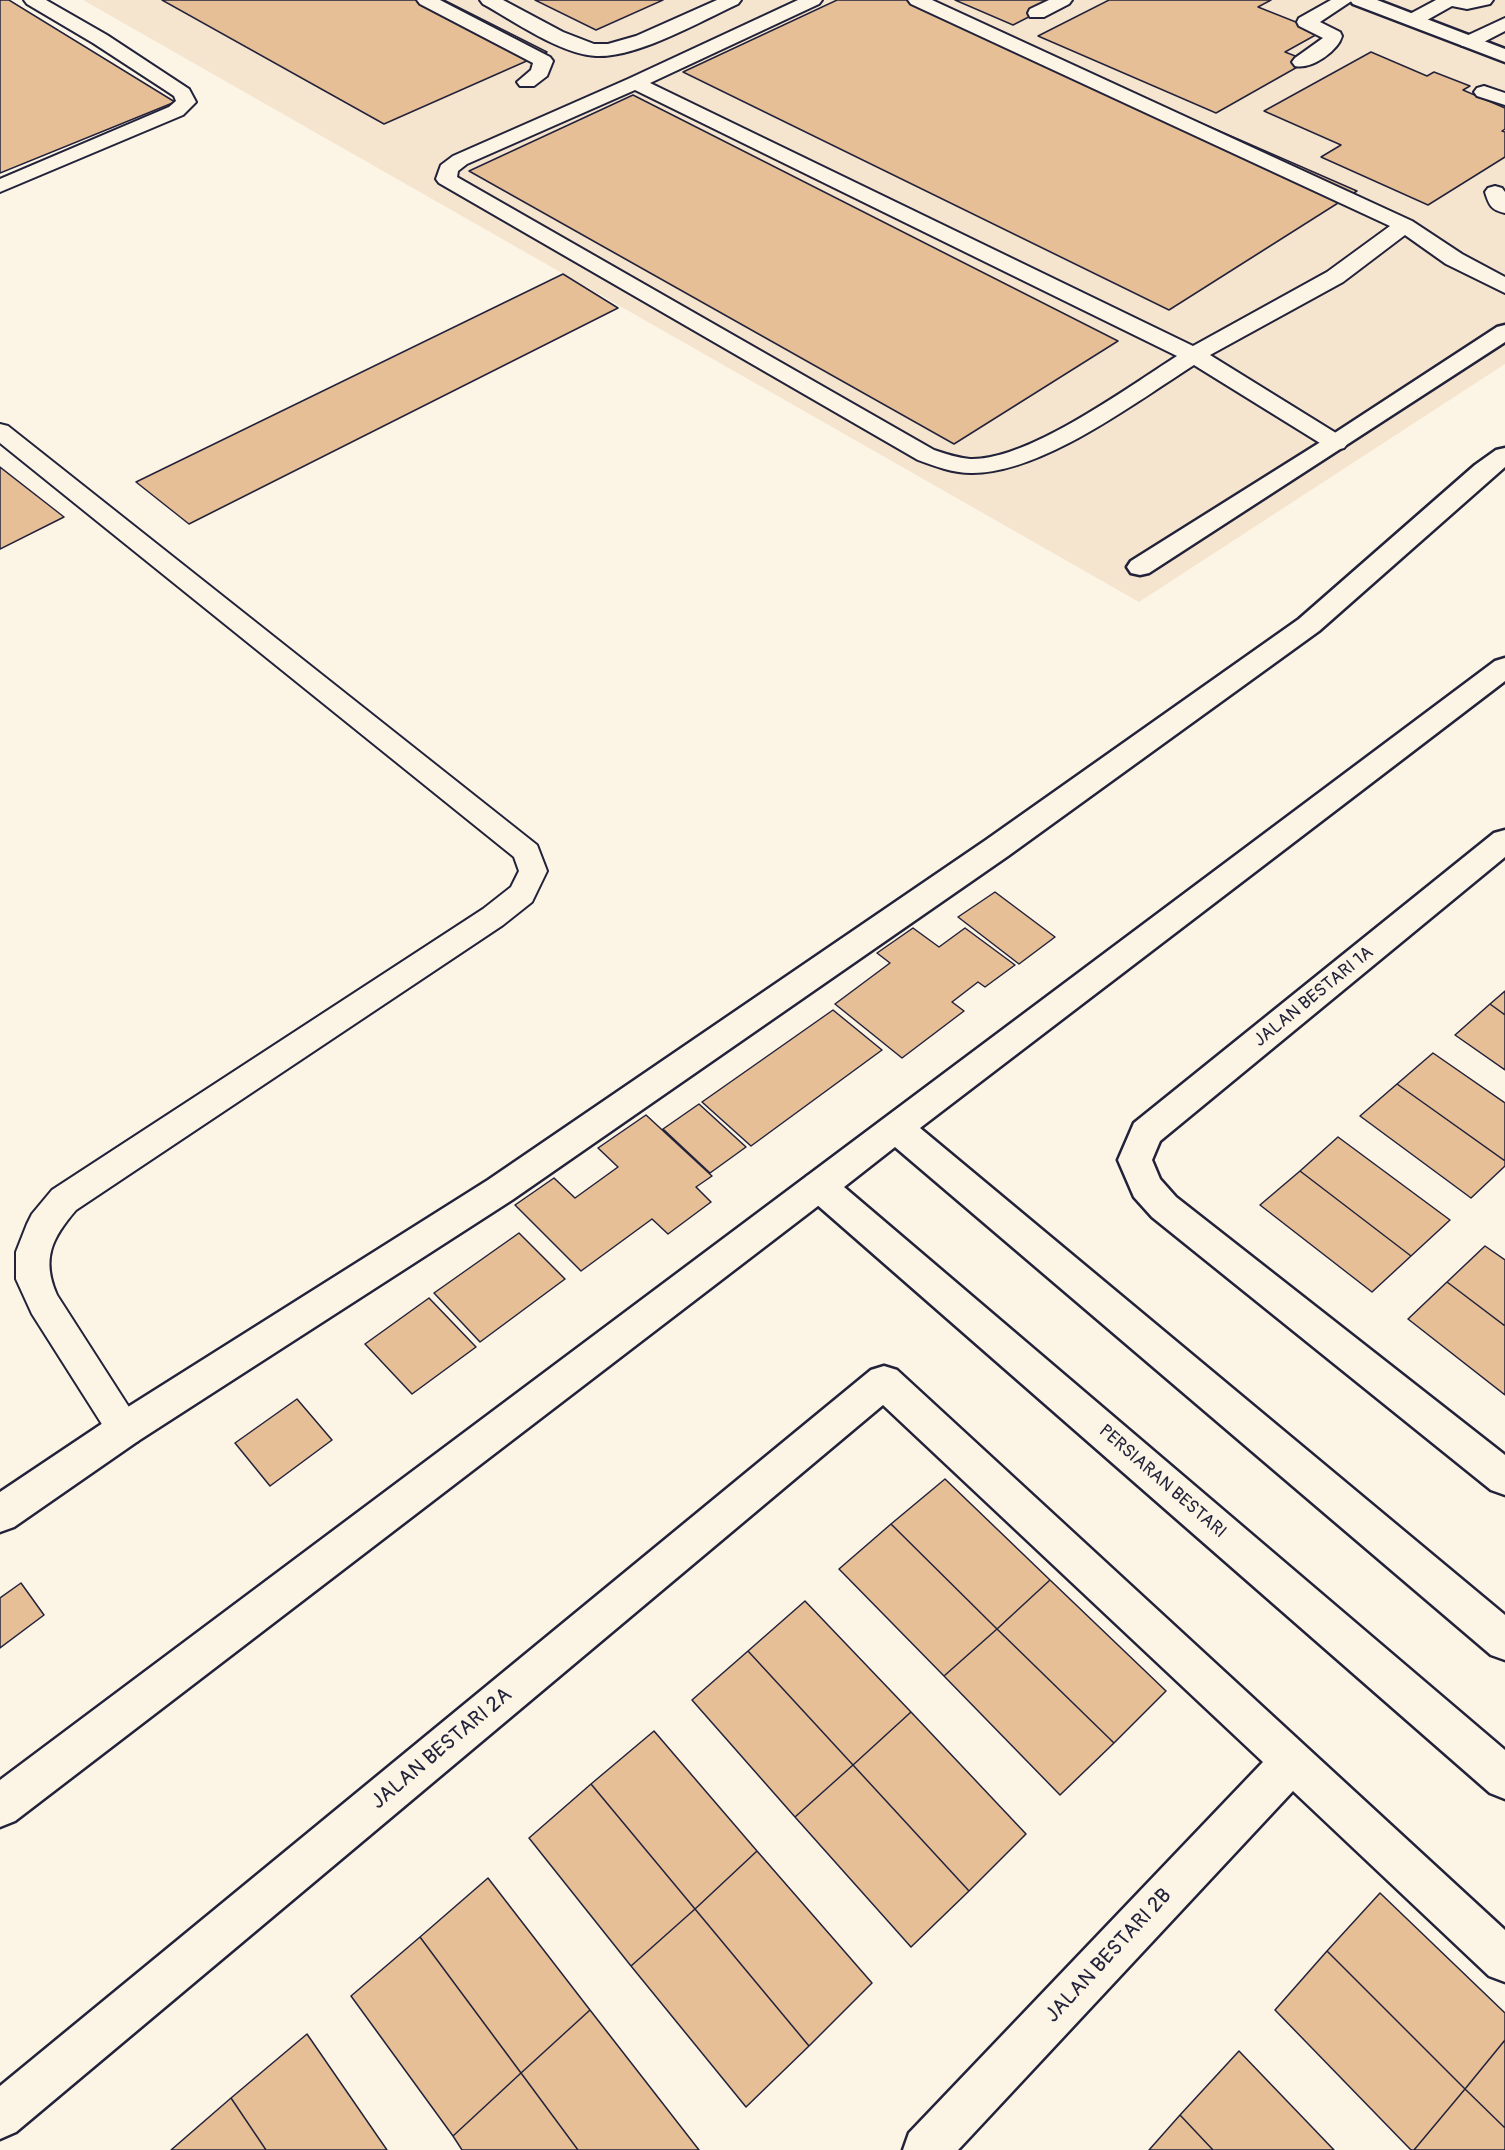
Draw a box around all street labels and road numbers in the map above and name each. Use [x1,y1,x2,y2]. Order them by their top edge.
street label: JALAN BESTARI 1A [1250,942,1378,1052]
street label: PERSIARAN BESTARI [1094,1421,1230,1543]
street label: JALAN BESTARI 2A [367,1683,517,1815]
street label: JALAN BESTARI 2B [1040,1884,1178,2028]

